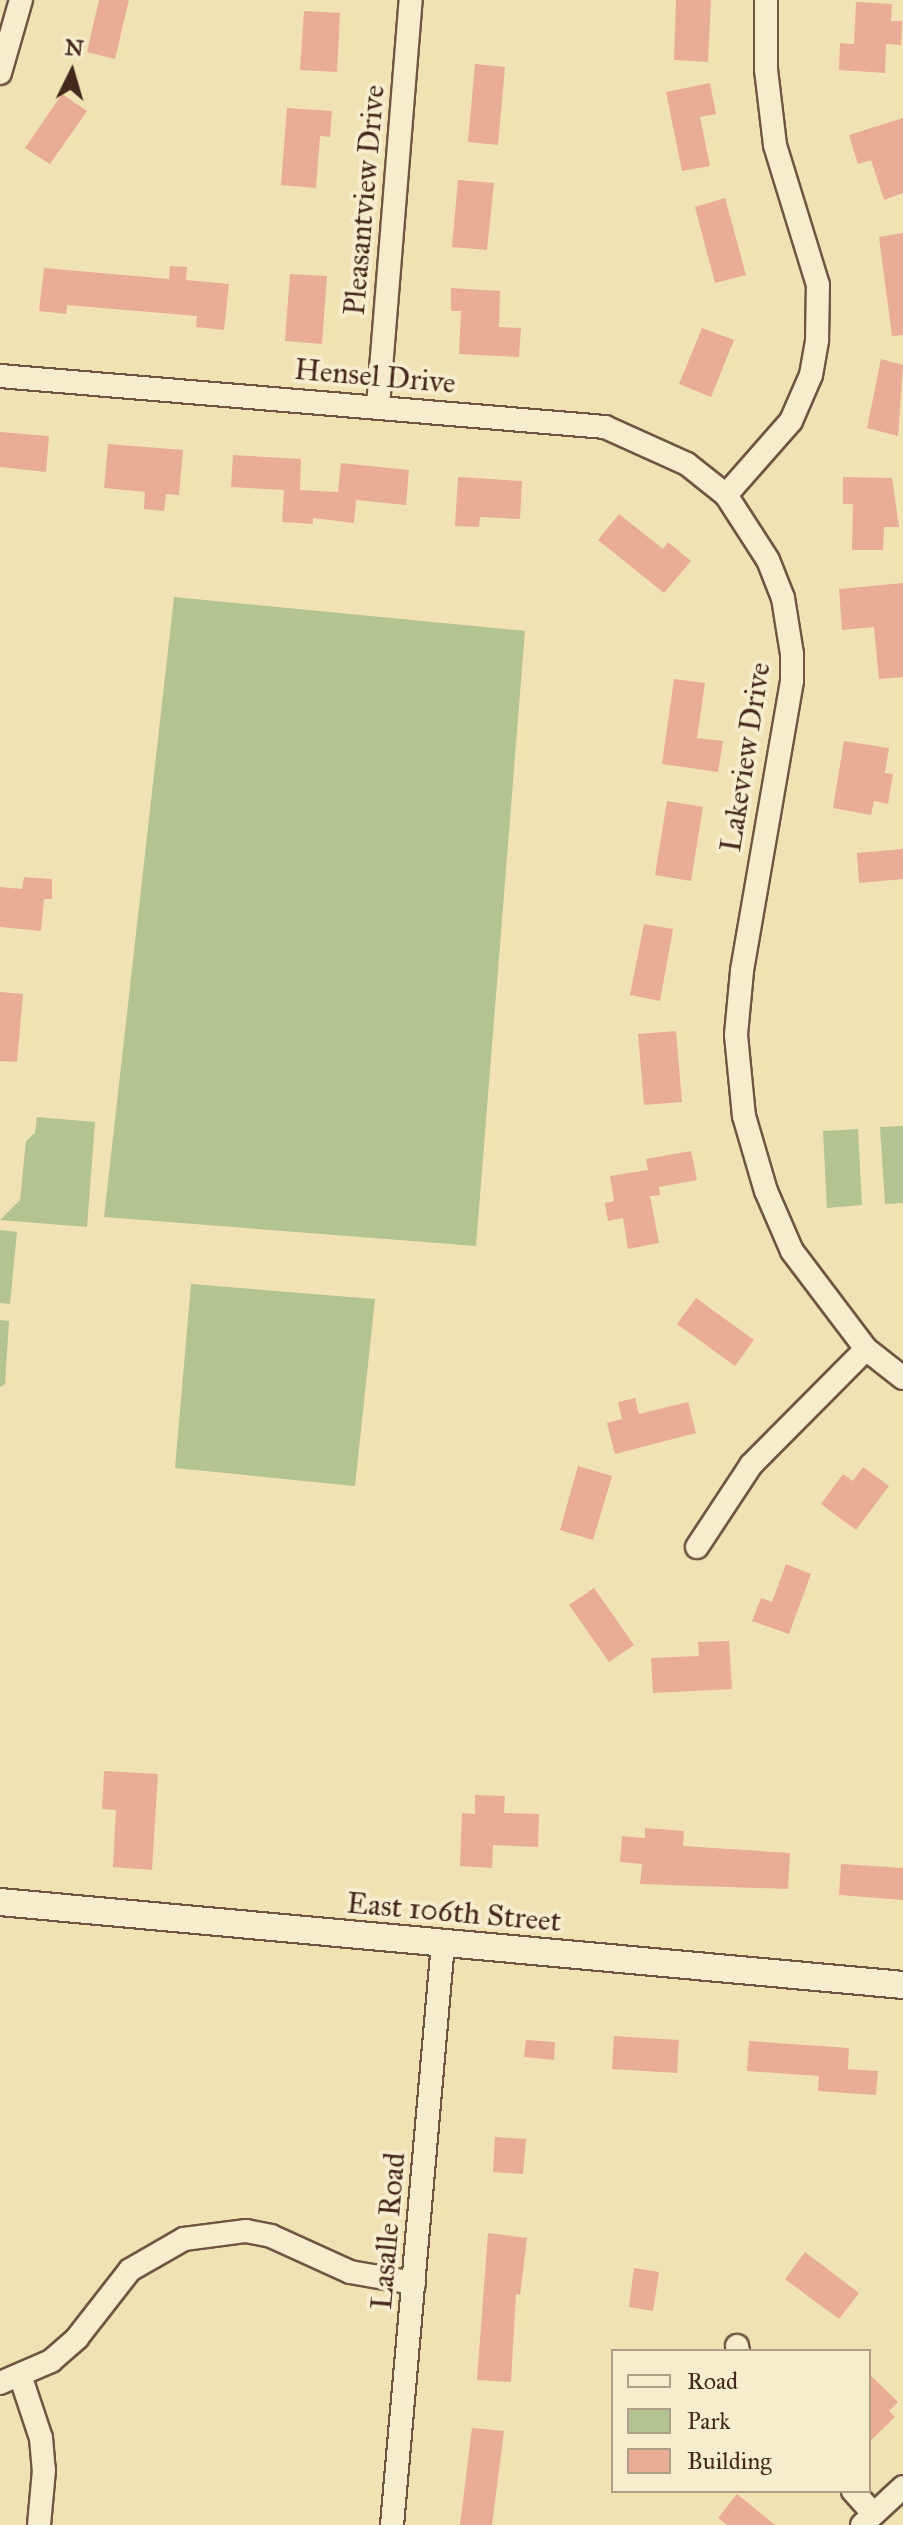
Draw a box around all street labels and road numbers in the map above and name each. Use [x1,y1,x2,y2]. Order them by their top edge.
street label: Pleasantview Drive [336,83,392,317]
street label: Hensel Drive [293,351,457,401]
street label: Lakeview Drive [712,660,778,854]
street label: East 106th Street [345,1885,563,1939]
street label: Lasalle Road [363,2151,413,2311]

